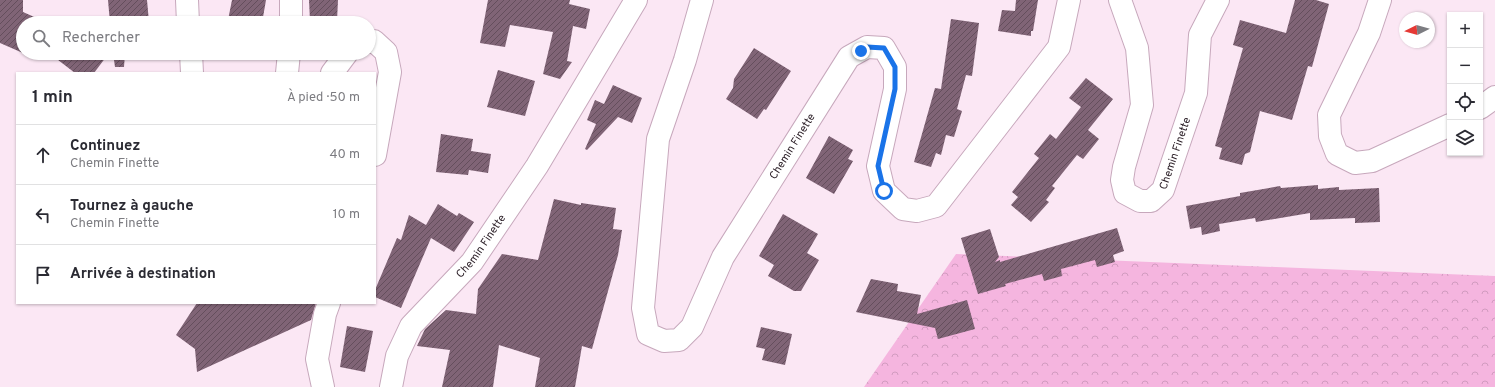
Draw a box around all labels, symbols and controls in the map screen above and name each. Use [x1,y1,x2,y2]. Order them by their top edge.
north arrow [1399,12,1435,48]
map controls [1447,12,1483,156]
button: + [1447,12,1483,48]
search box [16,16,376,60]
icon: search [30,27,52,49]
text: Rechercher [62,29,140,48]
route end [852,42,870,60]
button: − [1447,48,1483,84]
button: locate [1447,84,1483,120]
text: 1 min [32,87,73,109]
text: À pied · 50 m [287,90,360,106]
street label: Chemin Finette [767,111,819,182]
street label: Chemin Finette [1157,115,1194,192]
button: layers [1447,120,1483,156]
text: Continuez [70,137,140,156]
icon: ahead [32,144,54,166]
text: 40 m [330,147,360,163]
text: Chemin Finette [70,156,159,172]
route start [875,182,893,200]
text: Tournez à gauche [70,197,194,216]
icon: left [32,204,54,226]
text: 10 m [333,207,360,223]
street label: Chemin Finette [453,212,509,281]
text: Chemin Finette [70,216,159,232]
icon: arrive [32,264,54,286]
text: Arrivée à destination [70,265,216,284]

